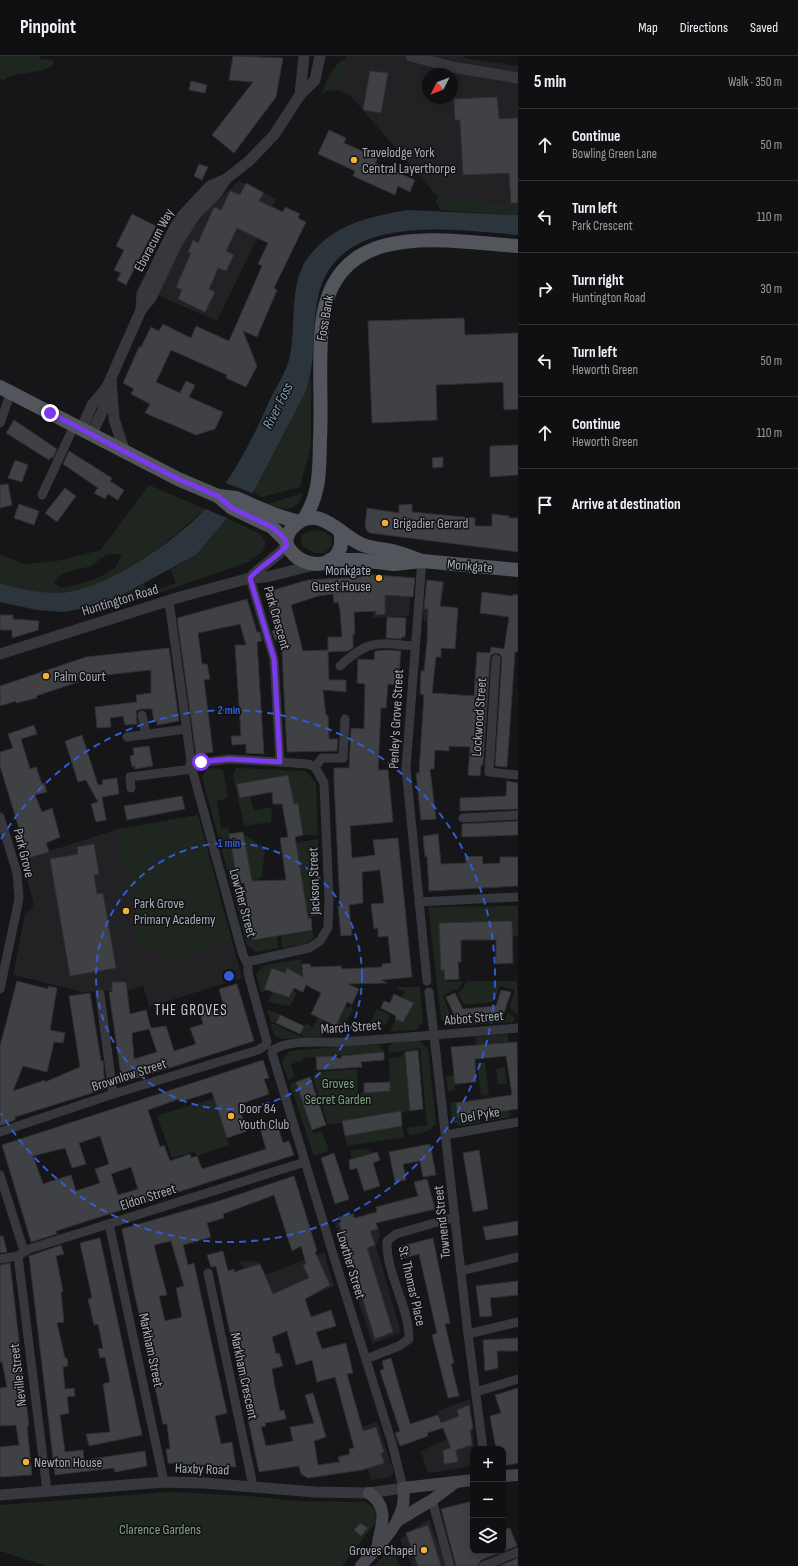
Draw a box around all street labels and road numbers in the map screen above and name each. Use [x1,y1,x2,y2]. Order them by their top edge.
street label: Eboracum Way [130,205,178,274]
street label: Foss Bank [313,293,337,342]
street label: Monkgate [446,556,494,576]
street label: Huntington Road [80,580,160,620]
street label: Park Crescent [260,584,294,652]
street label: Penley's Grove Street [385,669,407,769]
street label: Lockwood Street [468,677,490,757]
street label: Park Grove [10,827,38,879]
street label: Jackson Street [304,847,324,916]
street label: Lowther Street [226,867,260,939]
street label: Abbot Street [443,1007,504,1029]
street label: March Street [320,1016,382,1038]
street label: Brownlow Street [89,1055,169,1095]
street label: Del Pyke [459,1103,501,1127]
street label: Eldon Street [118,1180,178,1214]
street label: Townend Street [430,1185,454,1259]
street label: Lowther Street [333,1229,369,1301]
street label: St. Thomas' Place [395,1244,429,1328]
street label: Markham Street [135,1311,167,1389]
street label: Markham Crescent [226,1331,262,1421]
street label: Neville Street [6,1343,30,1407]
street label: Haxby Road [175,1460,230,1478]

